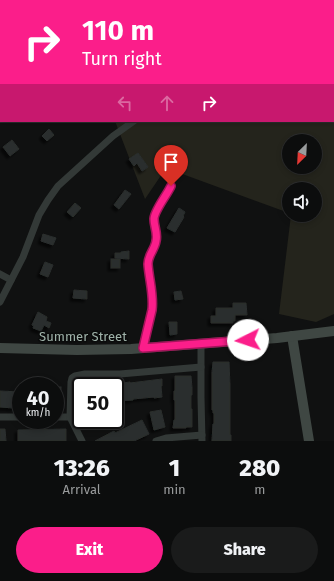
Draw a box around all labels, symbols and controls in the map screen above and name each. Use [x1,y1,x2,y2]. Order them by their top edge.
text: 110 m [82,14,154,47]
icon: right [16,16,68,68]
text: Turn right [82,48,162,70]
icon: left [114,92,136,114]
icon: ahead [156,92,178,114]
icon: right [198,92,220,114]
north arrow [282,134,322,174]
map controls [282,134,322,222]
pin [154,145,188,186]
icon: arrive [160,151,182,173]
button: sound [282,182,322,222]
position arrow [227,319,269,361]
street label: Summer Street [39,329,127,344]
speed limit sign: 50 [72,377,124,429]
text: 40 [27,386,50,410]
text: km/h [26,407,50,419]
text: 13:26 [54,454,110,482]
text: 1 [169,454,180,482]
text: 280 [239,454,280,482]
text: Arrival [63,482,101,497]
text: min [163,482,186,497]
text: m [254,482,265,497]
button: Exit [16,527,163,573]
button: Share [171,527,318,573]

